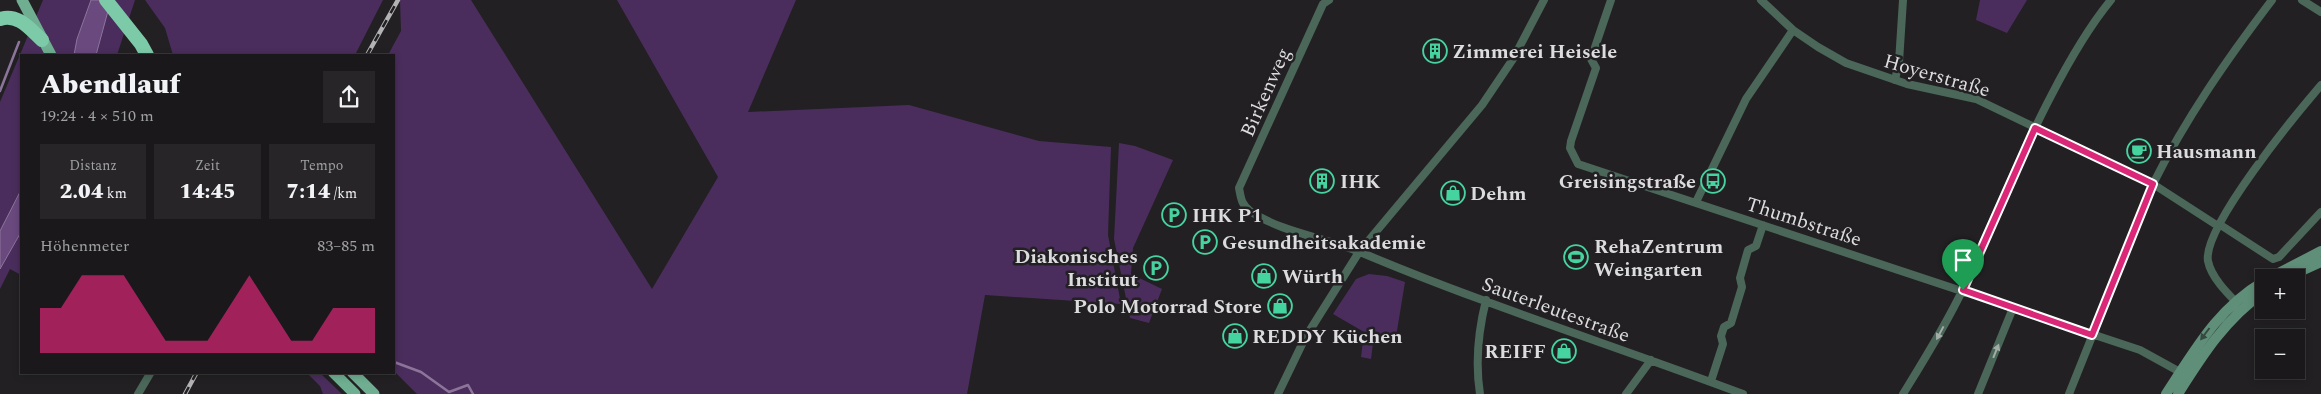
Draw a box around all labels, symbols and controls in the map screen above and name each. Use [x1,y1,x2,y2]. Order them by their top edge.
place label: Zimmerei Heisele [1452,37,1617,67]
building icon: Zimmerei Heisele [1422,38,1448,64]
street label: Birkenweg [1233,43,1299,142]
street label: Hoyerstraße [1880,46,1994,105]
text: Abendlauf [40,63,180,106]
button: share [323,71,375,123]
text: 19:24 · 4 × 510 m [40,104,154,128]
place label: Hausmann [2156,137,2257,167]
cafe icon: Hausmann [2126,138,2152,164]
text: Distanz [69,155,117,176]
text: Zeit [195,155,220,176]
text: Tempo [300,155,343,176]
place label: IHK [1340,167,1381,197]
place label: Greisingstraße [1559,167,1696,197]
building icon: IHK [1309,168,1335,194]
bus stop icon: Greisingstraße [1700,168,1726,194]
text: 2.04 [60,176,103,208]
text: 14:45 [179,176,236,208]
text: 7:14 [287,176,330,208]
place label: Dehm [1470,179,1526,209]
shop icon: Dehm [1440,180,1466,206]
text: km [103,183,127,204]
text: /km [330,183,357,204]
street label: Thumbstraße [1742,189,1865,255]
place label: IHK P1 [1192,201,1262,231]
parking icon: IHK P1 [1161,202,1187,228]
place label: Gesundheitsakademie [1222,228,1426,258]
parking icon: Gesundheitsakademie [1192,229,1218,255]
place label: RehaZentrum Weingarten [1594,232,1723,285]
text: Höhenmeter [40,234,129,258]
text: 83–85 m [317,234,375,258]
pin [1942,239,1984,290]
place label: Diakonisches Institut [1014,242,1138,295]
sports icon: RehaZentrum Weingarten [1563,244,1589,270]
icon: arrive [1949,246,1977,274]
parking icon: Diakonisches Institut [1143,255,1169,281]
place label: Würth [1282,262,1343,292]
shop icon: Würth [1251,263,1277,289]
street label: Sauterleutestraße [1477,269,1634,351]
map controls [2255,269,2305,379]
button: + [2255,269,2305,319]
place label: Polo Motorrad Store [1073,292,1262,322]
shop icon: Polo Motorrad Store [1267,293,1293,319]
place label: REDDY Küchen [1252,322,1403,352]
shop icon: REDDY Küchen [1222,323,1248,349]
one-way arrow [1935,326,1944,339]
one-way arrow [2199,327,2210,340]
button: − [2255,329,2305,379]
place label: REIFF [1484,337,1546,367]
shop icon: REIFF [1551,338,1577,364]
one-way arrow [1992,344,2000,358]

